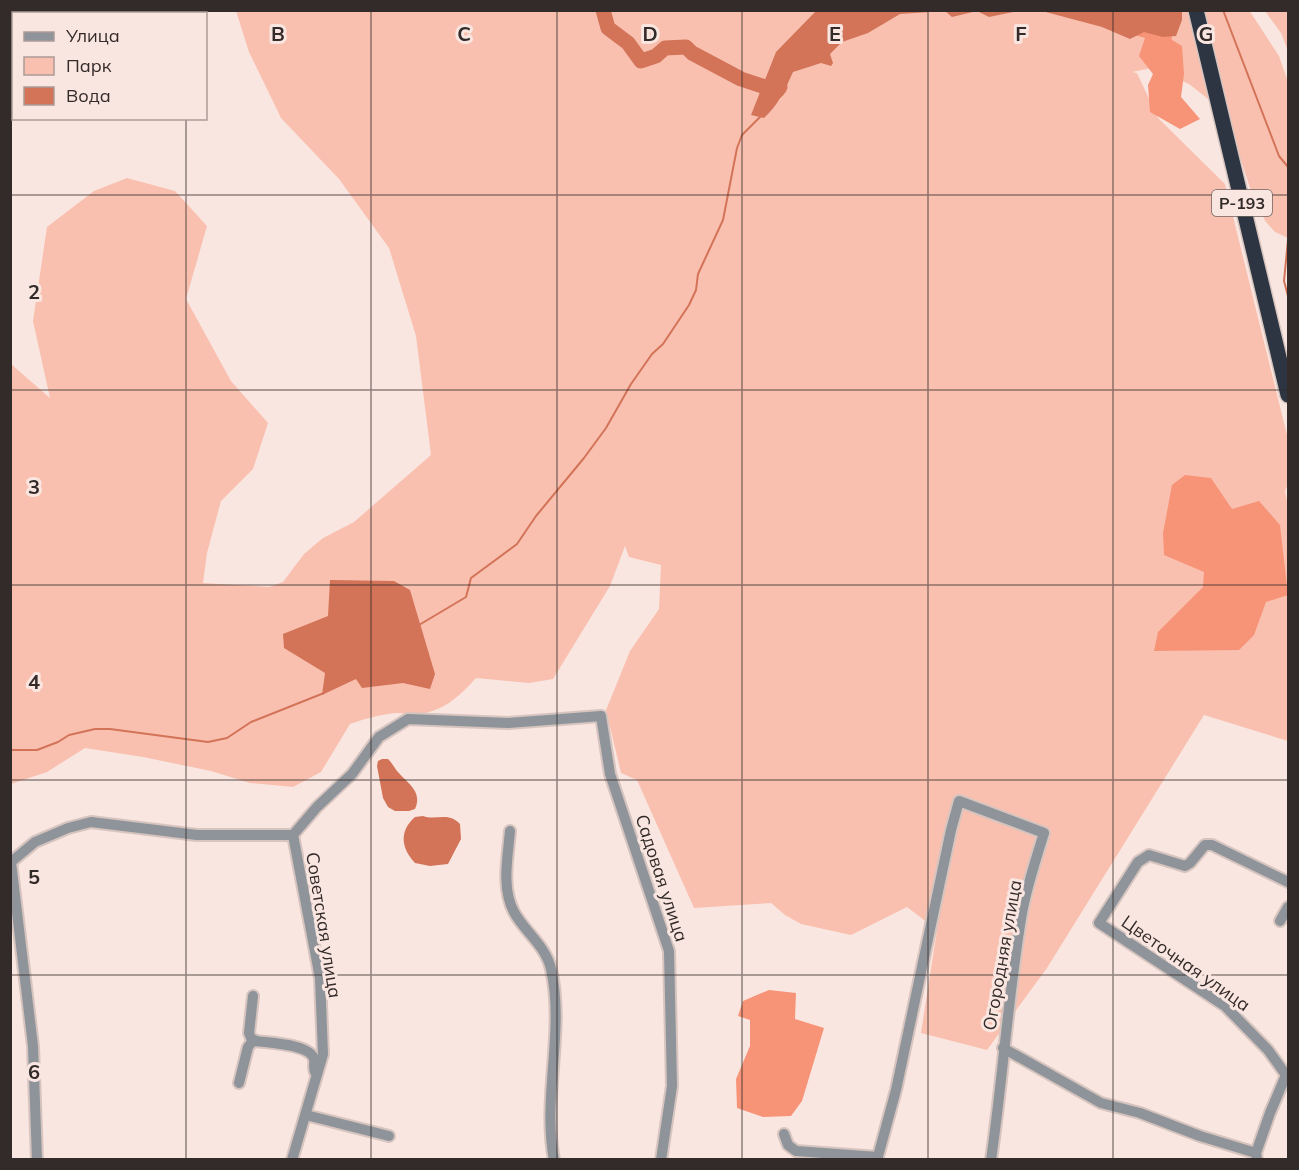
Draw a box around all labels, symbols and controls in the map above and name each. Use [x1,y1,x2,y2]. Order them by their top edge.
legend [12,12,207,120]
text: B [271,21,285,46]
text: C [457,21,471,46]
text: D [642,21,658,46]
text: E [829,21,841,46]
text: F [1015,21,1027,46]
text: G [1199,21,1213,46]
text: Улица [65,24,120,47]
text: Парк [66,54,112,77]
text: Вода [66,84,111,107]
road number: Р-193 [1212,190,1272,216]
text: 2 [28,279,40,304]
text: 3 [28,474,40,499]
text: 4 [28,669,40,694]
street label: Садовая улица [631,811,693,945]
street label: Советская улица [301,850,347,1000]
text: 5 [28,864,40,889]
street label: Огородняя улица [977,878,1027,1032]
street label: Цветочная улица [1117,910,1255,1016]
text: 6 [28,1059,40,1084]

